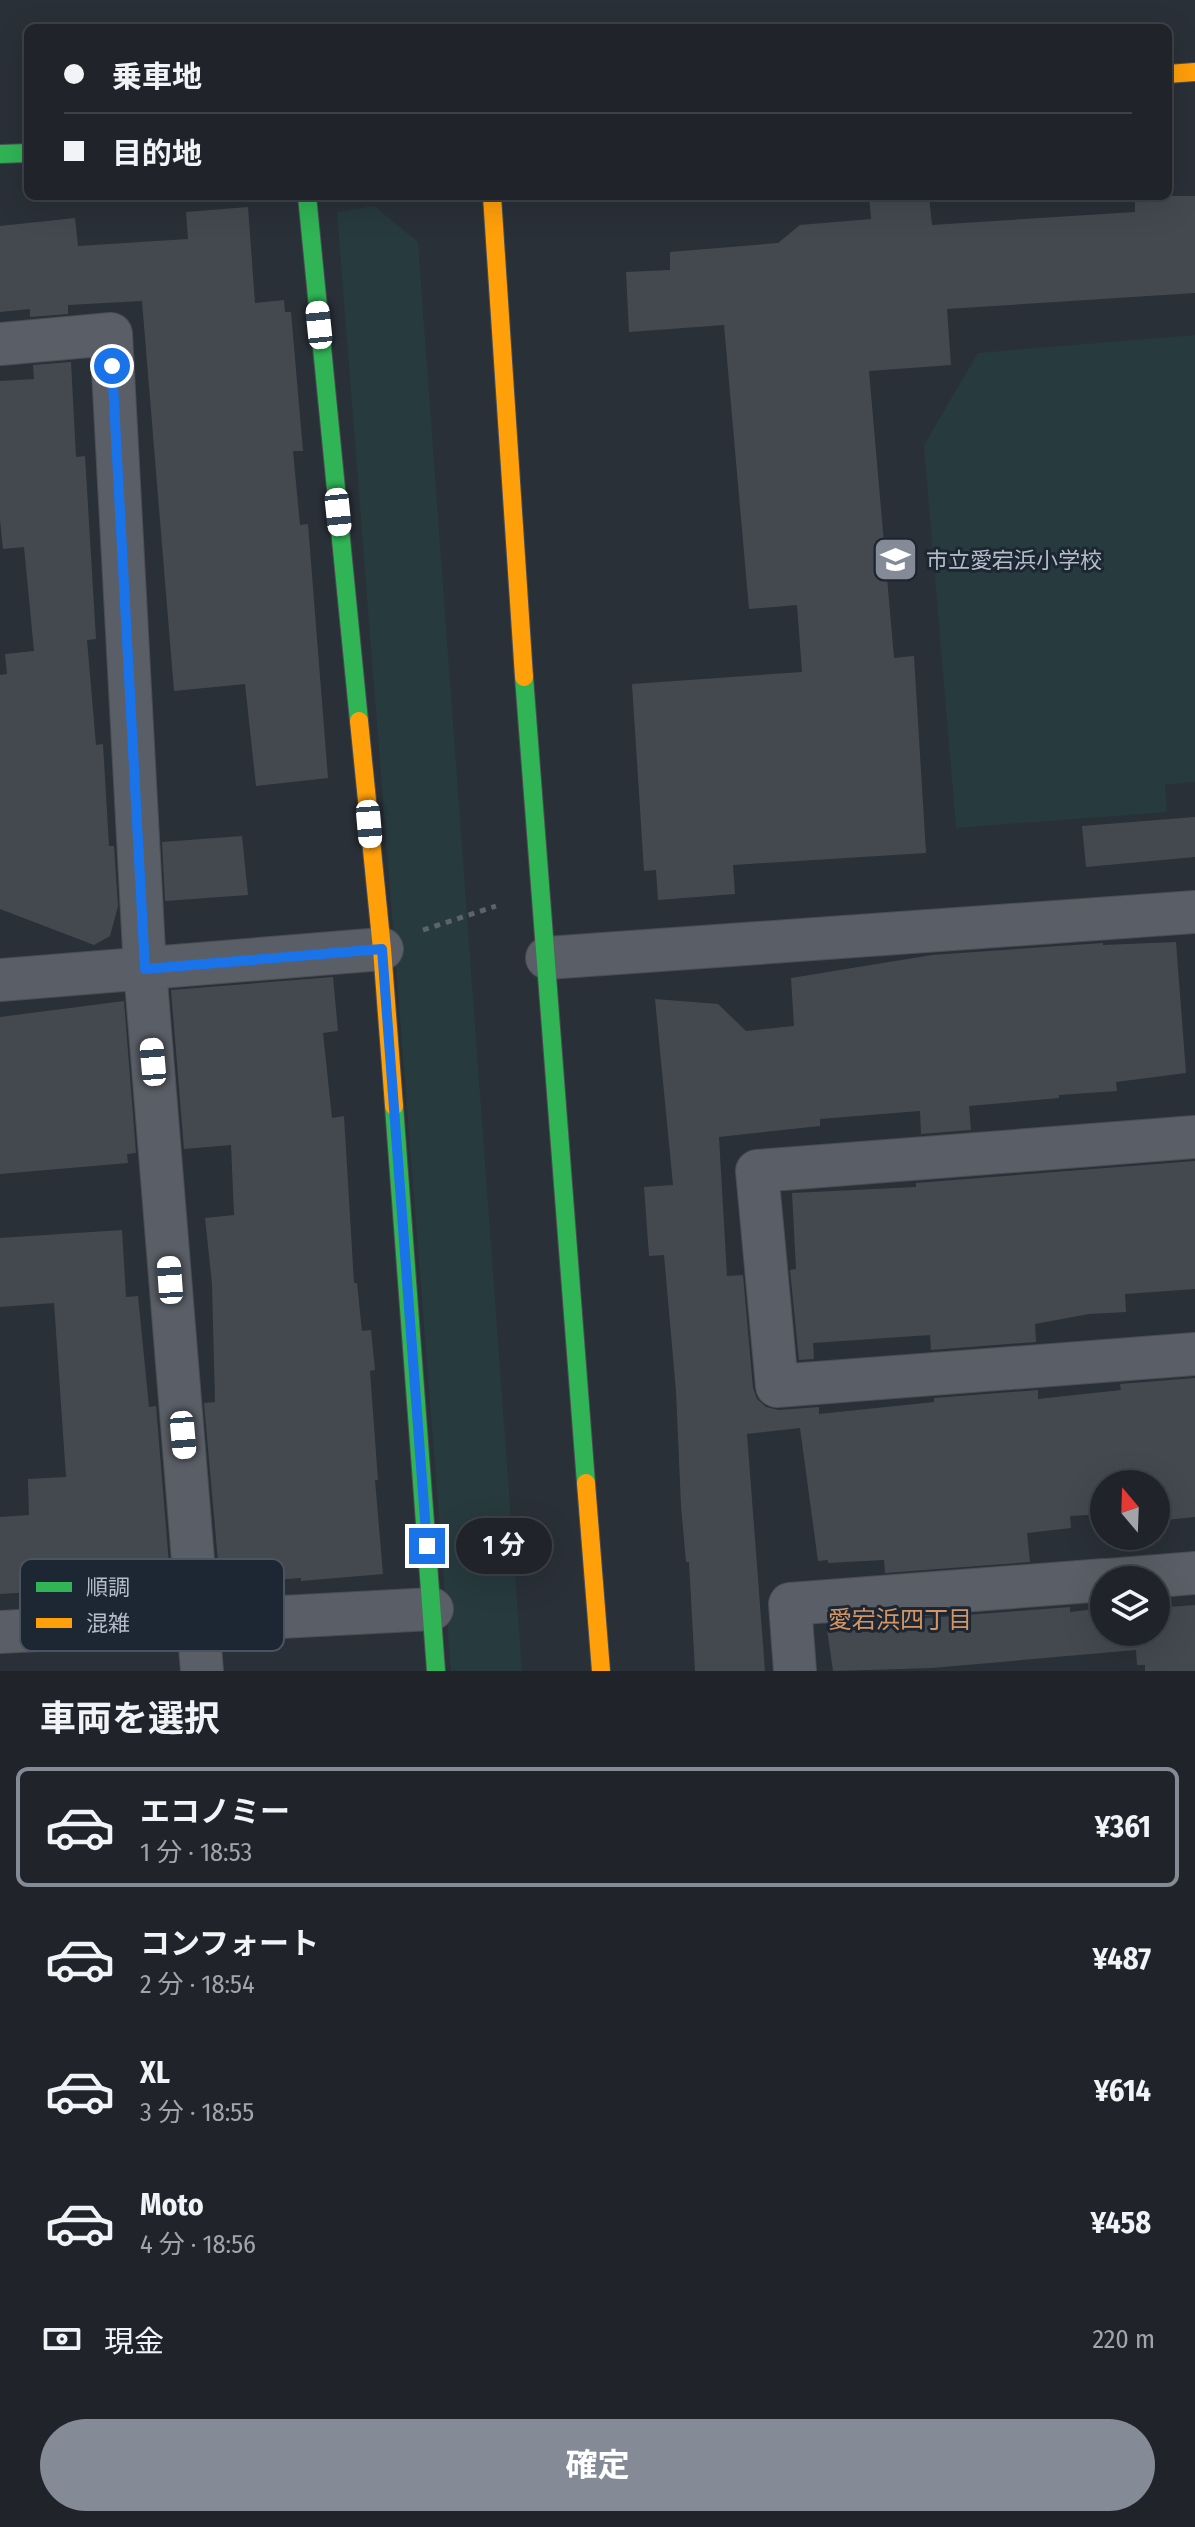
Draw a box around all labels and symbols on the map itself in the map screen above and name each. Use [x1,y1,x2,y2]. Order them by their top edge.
car [305,300,333,350]
route start [94,348,130,384]
car [324,487,352,537]
school or university icon: 市立愛宕浜小学校 [871,536,919,584]
place label: 市立愛宕浜小学校 [926,547,1102,574]
car [355,799,383,849]
car [139,1037,167,1087]
car [156,1255,184,1305]
car [169,1410,197,1460]
north arrow [1090,1470,1170,1550]
callout: 1 分 [455,1518,551,1574]
route end [409,1528,445,1564]
legend [20,1559,284,1651]
text: 順調 [86,1574,130,1601]
district label: 愛宕浜四丁目 [828,1606,972,1634]
text: 混雑 [86,1610,130,1637]

